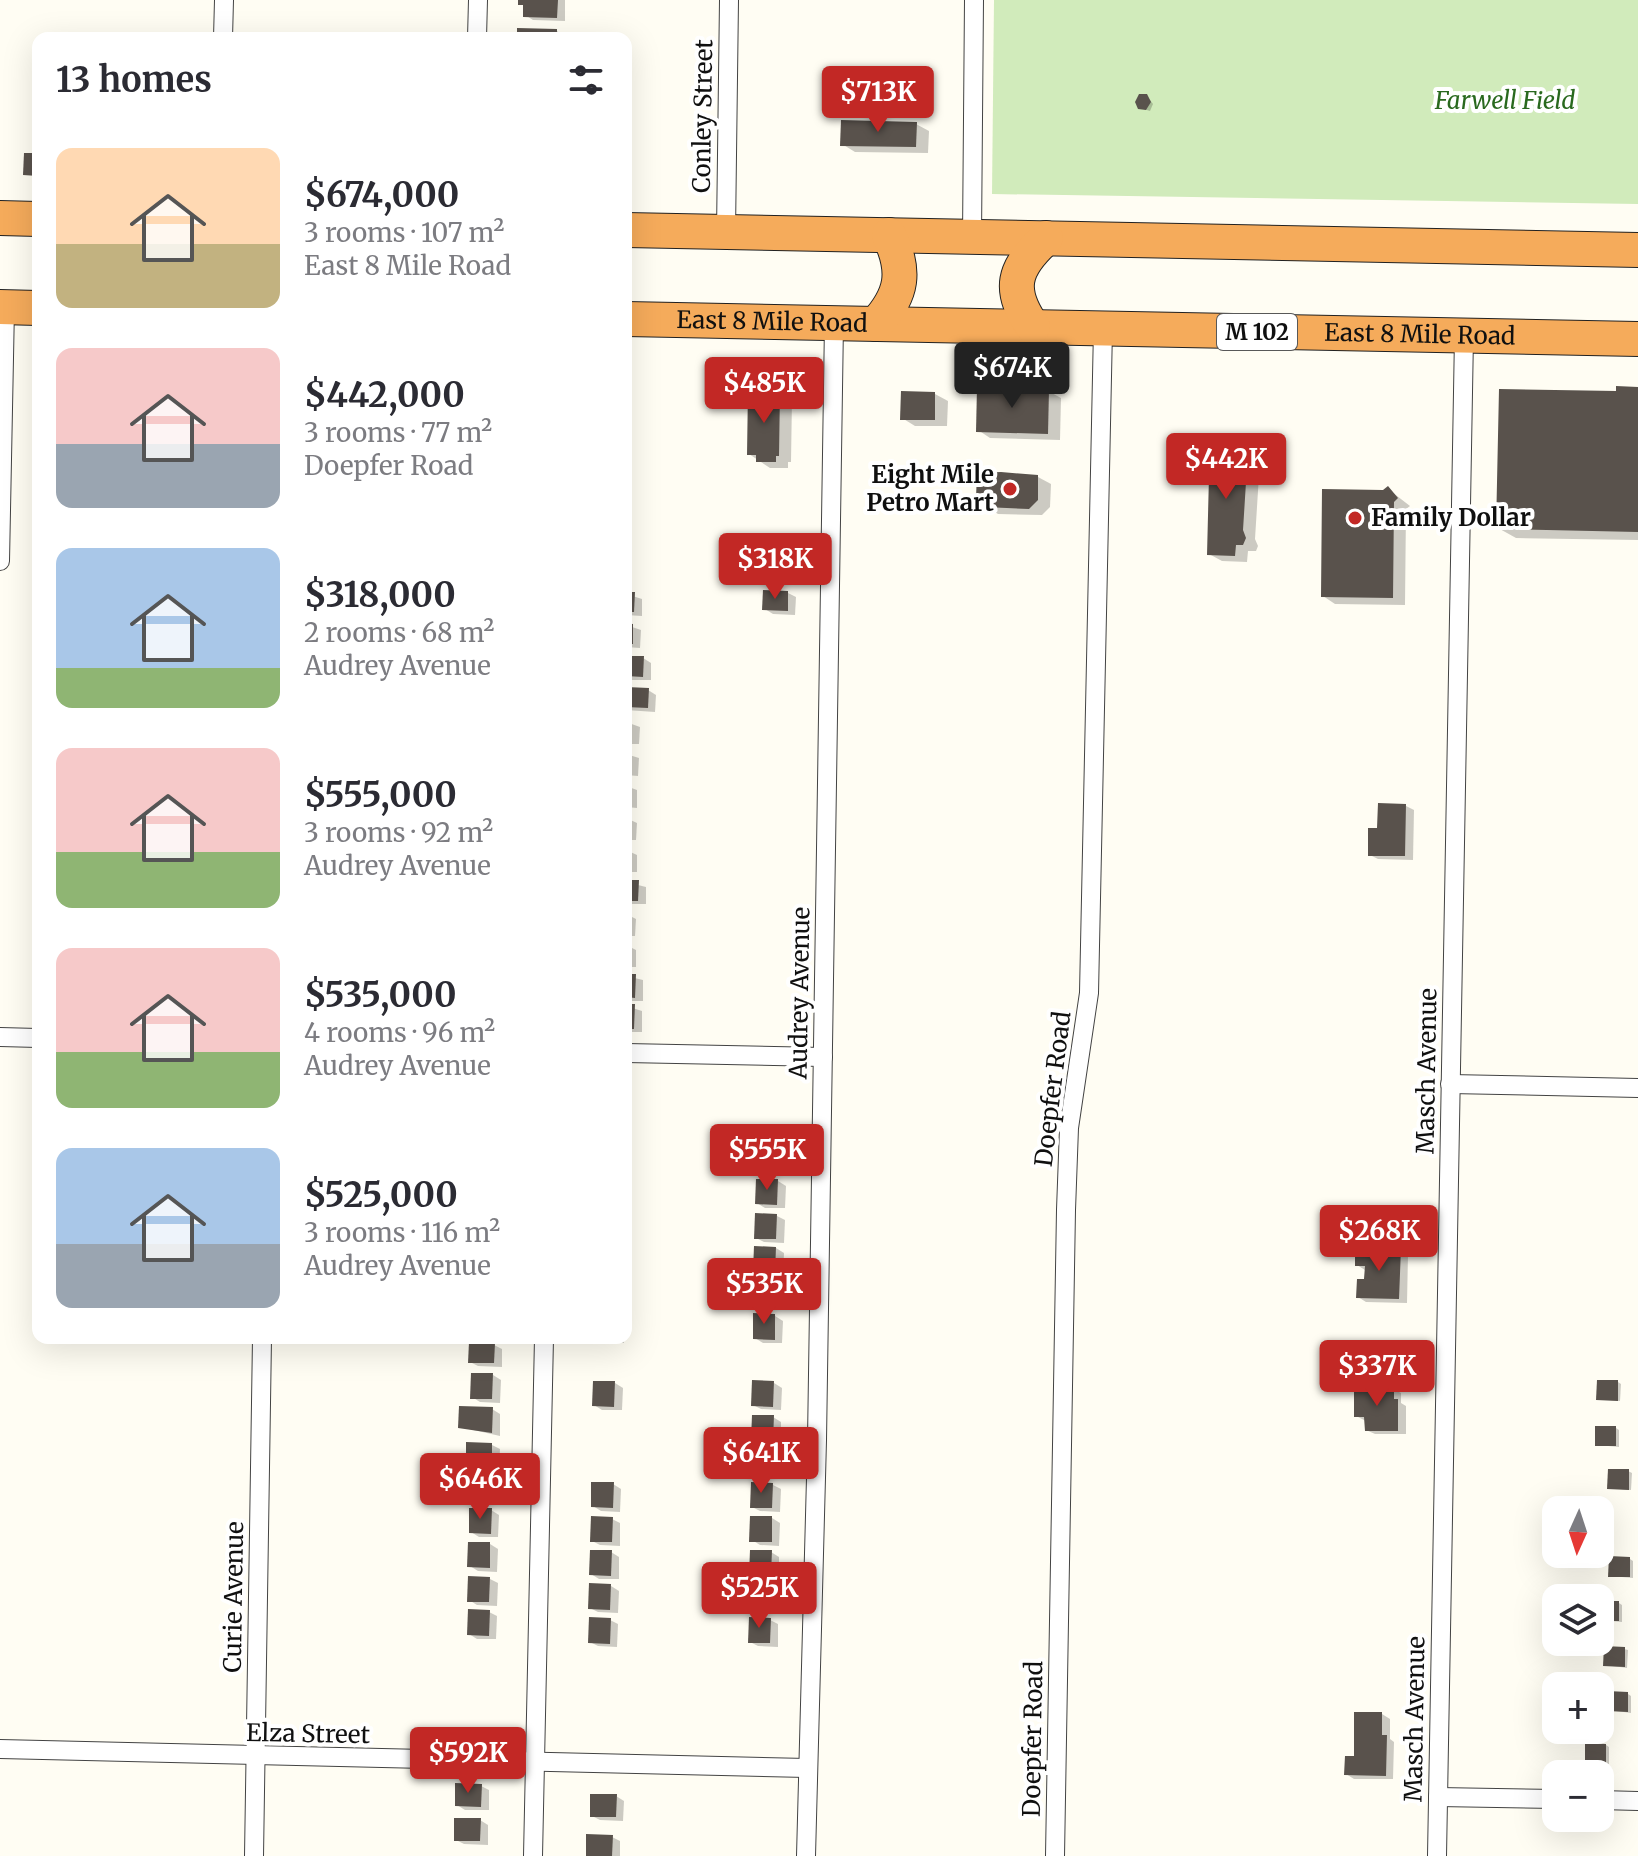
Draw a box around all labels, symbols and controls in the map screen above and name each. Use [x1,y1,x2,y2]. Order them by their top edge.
street label: Conley Street [686,38,719,193]
icon: filters [564,58,608,102]
text: 13 homes [56,59,212,101]
pin: $713K [822,66,934,134]
text: $713K [840,75,916,108]
park label: Farwell Field [1434,85,1575,116]
text: $674,000 [304,174,459,216]
icon: home [120,180,216,276]
text: 3 rooms · 107 m² [304,216,504,249]
text: East 8 Mile Road [304,249,511,282]
street label: East 8 Mile Road [676,304,868,339]
road number: M 102 [1217,314,1297,350]
street label: East 8 Mile Road [1324,317,1516,352]
pin: $674K [956,342,1068,410]
text: $674K [972,351,1052,384]
pin: $485K [708,357,820,425]
text: $485K [723,366,805,399]
text: $442,000 [304,374,465,416]
icon: home [120,380,216,476]
text: 3 rooms · 77 m² [304,416,492,449]
pin: $442K [1170,433,1282,501]
text: $442K [1184,442,1268,475]
text: Doepfer Road [304,449,473,482]
place label: Eight Mile Petro Mart [866,459,994,518]
marker: Eight Mile Petro Mart [1001,480,1019,498]
place label: Family Dollar [1371,502,1531,533]
marker: Family Dollar [1346,509,1364,527]
pin: $318K [719,533,831,601]
text: $318K [737,542,813,575]
text: $318,000 [304,574,456,616]
icon: home [120,580,216,676]
text: 2 rooms · 68 m² [304,616,494,649]
text: Audrey Avenue [304,649,491,682]
text: $555,000 [304,774,457,816]
icon: home [120,780,216,876]
text: 3 rooms · 92 m² [304,816,493,849]
text: Audrey Avenue [304,849,491,882]
street label: Audrey Avenue [782,907,817,1080]
text: $535,000 [304,974,456,1016]
icon: home [120,980,216,1076]
street label: Masch Avenue [1410,988,1443,1154]
street label: Doepfer Road [1028,1009,1077,1168]
text: 4 rooms · 96 m² [304,1016,495,1049]
text: Audrey Avenue [304,1049,491,1082]
pin: $555K [711,1124,823,1192]
text: $555K [728,1133,806,1166]
text: $525,000 [304,1174,458,1216]
icon: home [120,1180,216,1276]
pin: $268K [1323,1205,1435,1273]
text: $268K [1338,1214,1420,1247]
text: 3 rooms · 116 m² [304,1216,500,1249]
text: Audrey Avenue [304,1249,491,1282]
pin: $535K [708,1258,820,1326]
text: $535K [725,1267,803,1300]
pin: $337K [1321,1340,1433,1408]
text: $337K [1338,1349,1416,1382]
pin: $641K [705,1427,817,1495]
text: $641K [722,1436,800,1469]
pin: $646K [424,1453,536,1521]
text: $646K [438,1462,522,1495]
north arrow [1542,1496,1614,1568]
map controls [1542,1496,1614,1832]
street label: Curie Avenue [217,1521,250,1673]
pin: $525K [703,1562,815,1630]
text: $525K [720,1571,798,1604]
button: layers [1542,1584,1614,1656]
street label: Masch Avenue [1398,1636,1431,1802]
street label: Doepfer Road [1016,1661,1049,1817]
button: + [1542,1672,1614,1744]
street label: Elza Street [246,1717,371,1750]
pin: $592K [412,1727,524,1795]
text: $592K [428,1736,508,1769]
button: − [1542,1760,1614,1832]

